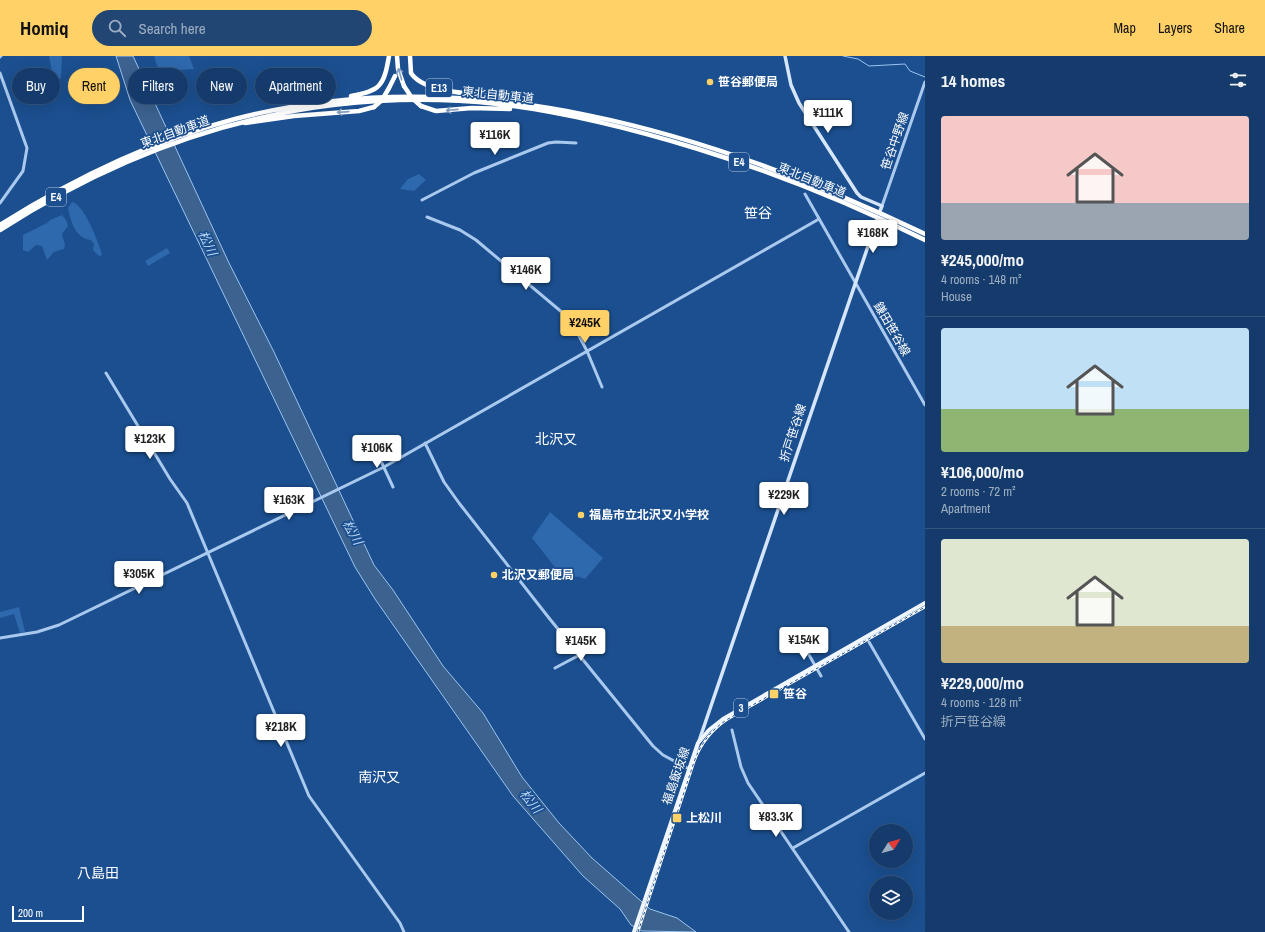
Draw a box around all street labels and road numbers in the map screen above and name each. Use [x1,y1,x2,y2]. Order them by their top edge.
road number: E13 [426,79,452,97]
street label: 東北自動車道 [461,83,535,107]
street label: 笹谷中野線 [878,110,912,172]
street label: 東北自動車道 [138,112,212,152]
road number: E4 [729,153,749,171]
street label: 東北自動車道 [776,159,848,201]
road number: E4 [46,188,66,206]
street label: 鎌田笹谷線 [870,299,914,359]
street label: 折戸笹谷線 [776,402,810,464]
road number: 3 [734,699,748,717]
street label: 福島飯坂線 [659,745,693,807]

